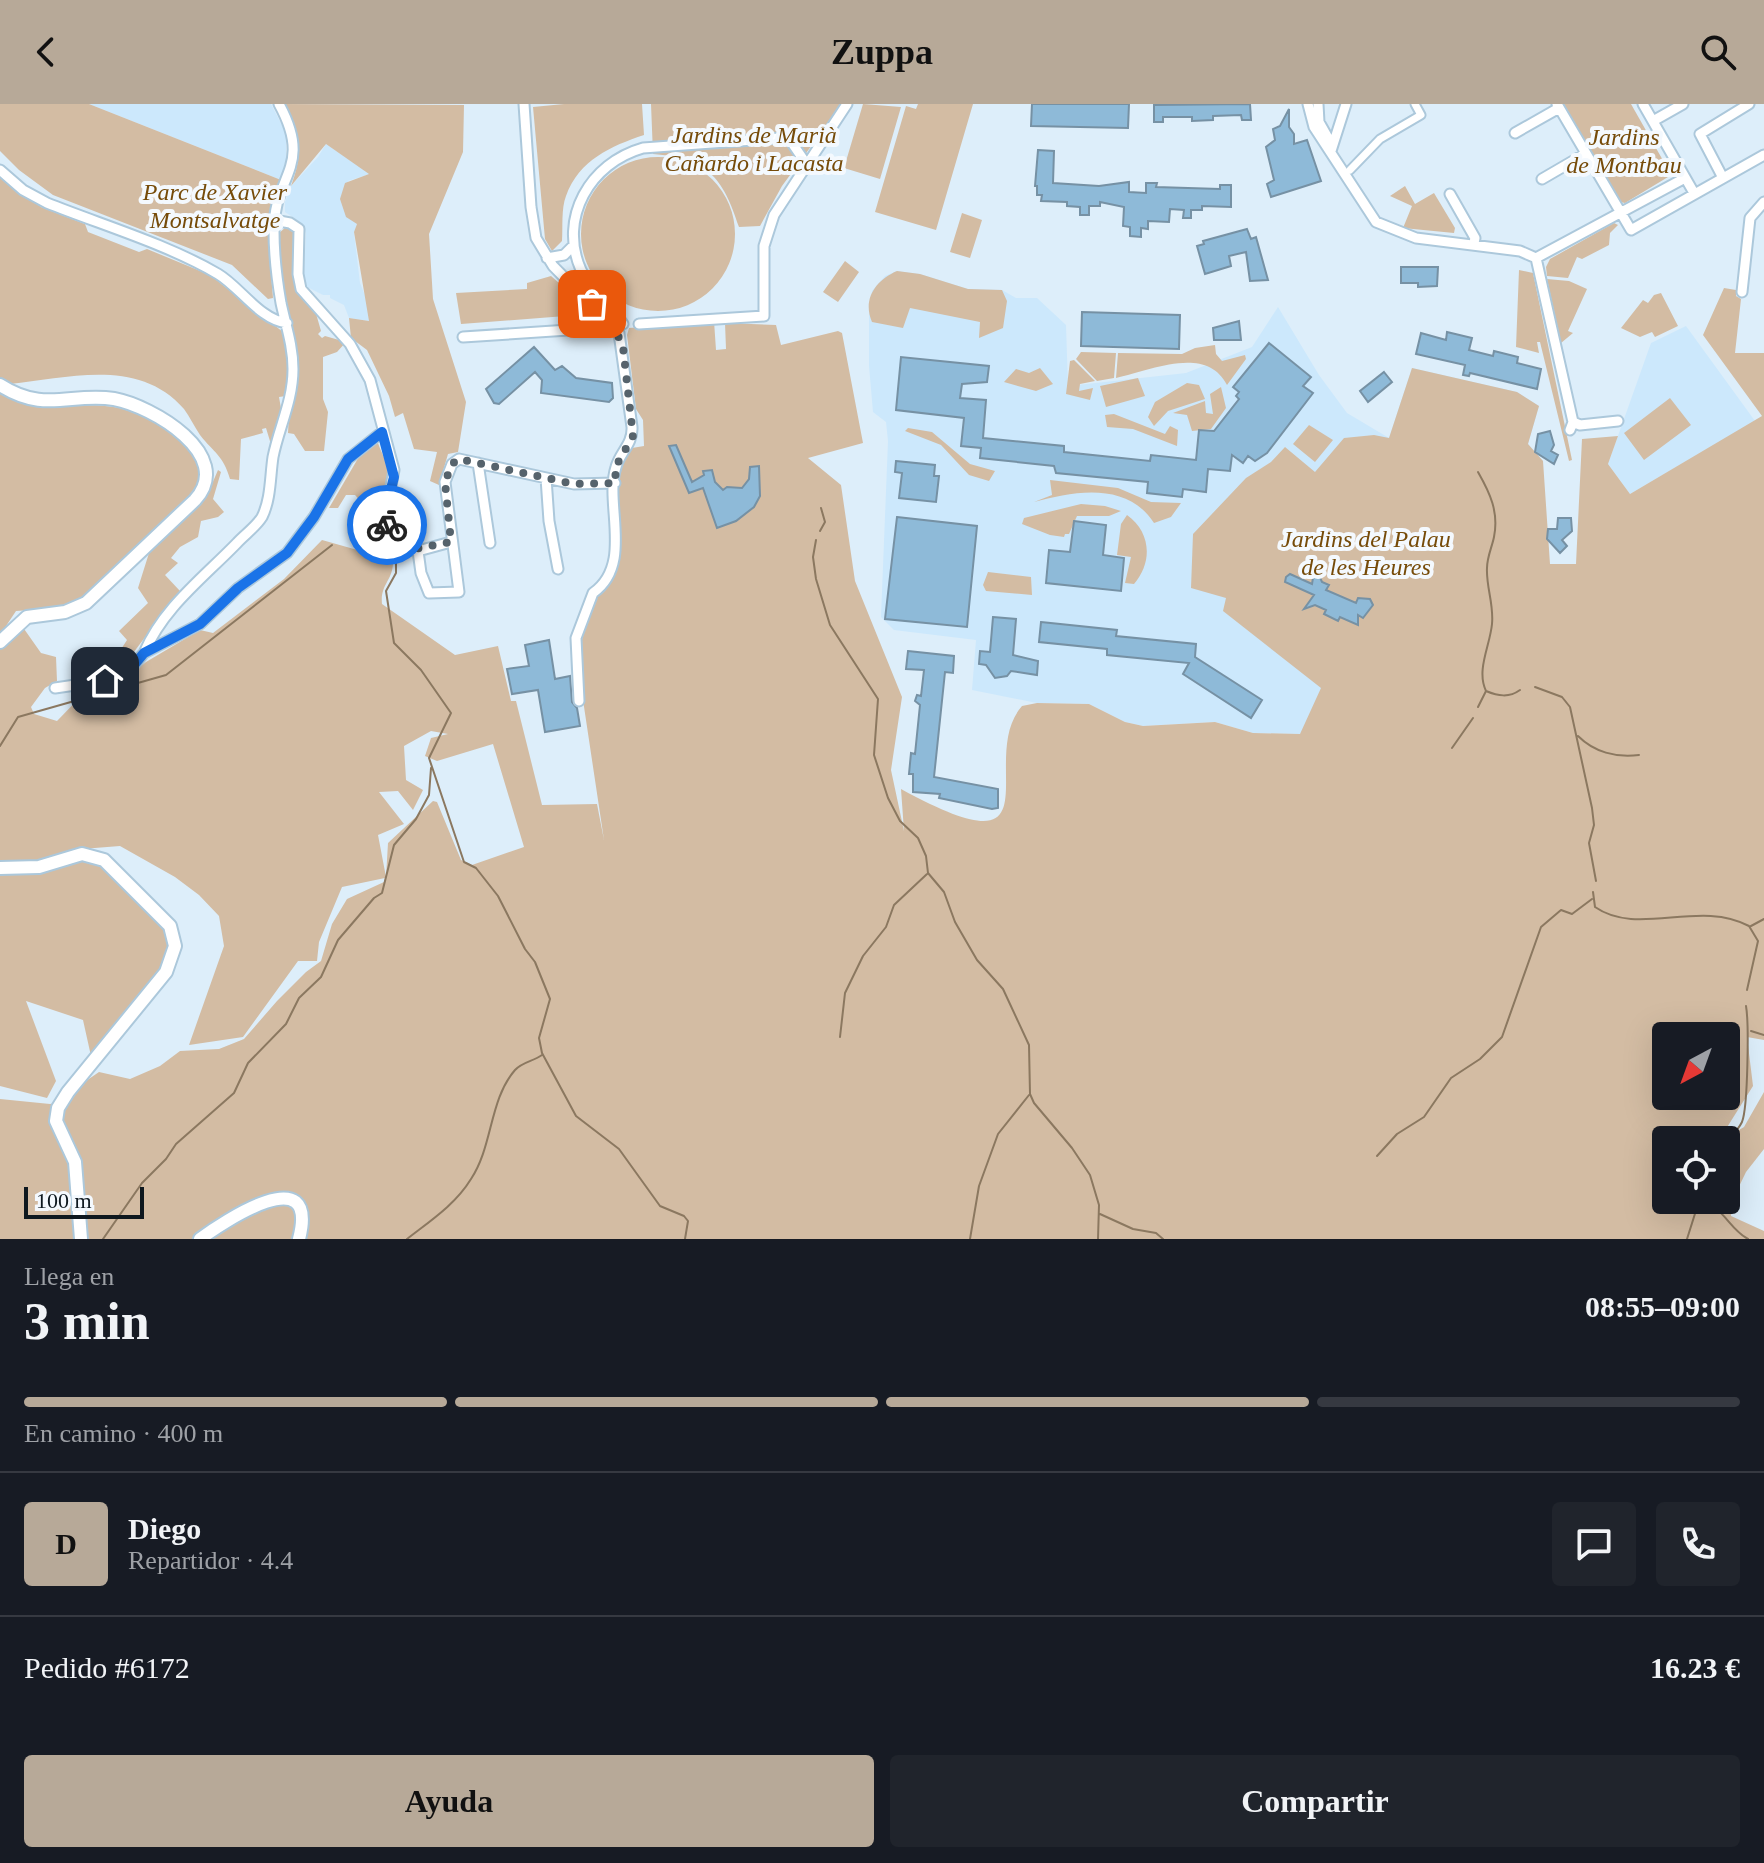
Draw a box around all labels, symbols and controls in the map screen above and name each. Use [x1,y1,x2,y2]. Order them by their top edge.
icon: back [24,30,68,74]
icon: search [1696,30,1740,74]
text: Zuppa [831,32,933,72]
park label: Jardins de Marià Cañardo i Lacasta [664,122,844,176]
park label: Jardins de Montbau [1566,124,1682,178]
park label: Parc de Xavier Montsalvatge [142,179,288,233]
pin [558,270,626,338]
icon: bag [570,282,614,326]
courier [347,485,427,565]
icon: bike [365,503,409,547]
park label: Jardins del Palau de les Heures [1281,526,1451,580]
pin [71,647,139,715]
icon: home [83,659,127,703]
north arrow [1652,1022,1740,1110]
map controls [1652,1022,1740,1214]
button: locate [1652,1126,1740,1214]
scale bar [24,1183,144,1219]
text: 100 m [36,1188,92,1213]
text: Llega en [24,1262,114,1291]
text: 08:55–09:00 [1585,1290,1740,1323]
text: 3 min [24,1293,150,1350]
text: En camino · 400 m [24,1419,223,1448]
button: chat [1552,1502,1636,1586]
button: phone [1656,1502,1740,1586]
text: Diego [128,1512,201,1545]
text: D [55,1527,77,1560]
text: Repartidor · 4.4 [128,1546,293,1575]
text: Pedido #6172 [24,1651,190,1684]
text: 16.23 € [1650,1651,1740,1684]
button: Ayuda [24,1755,874,1847]
button: Compartir [890,1755,1740,1847]

